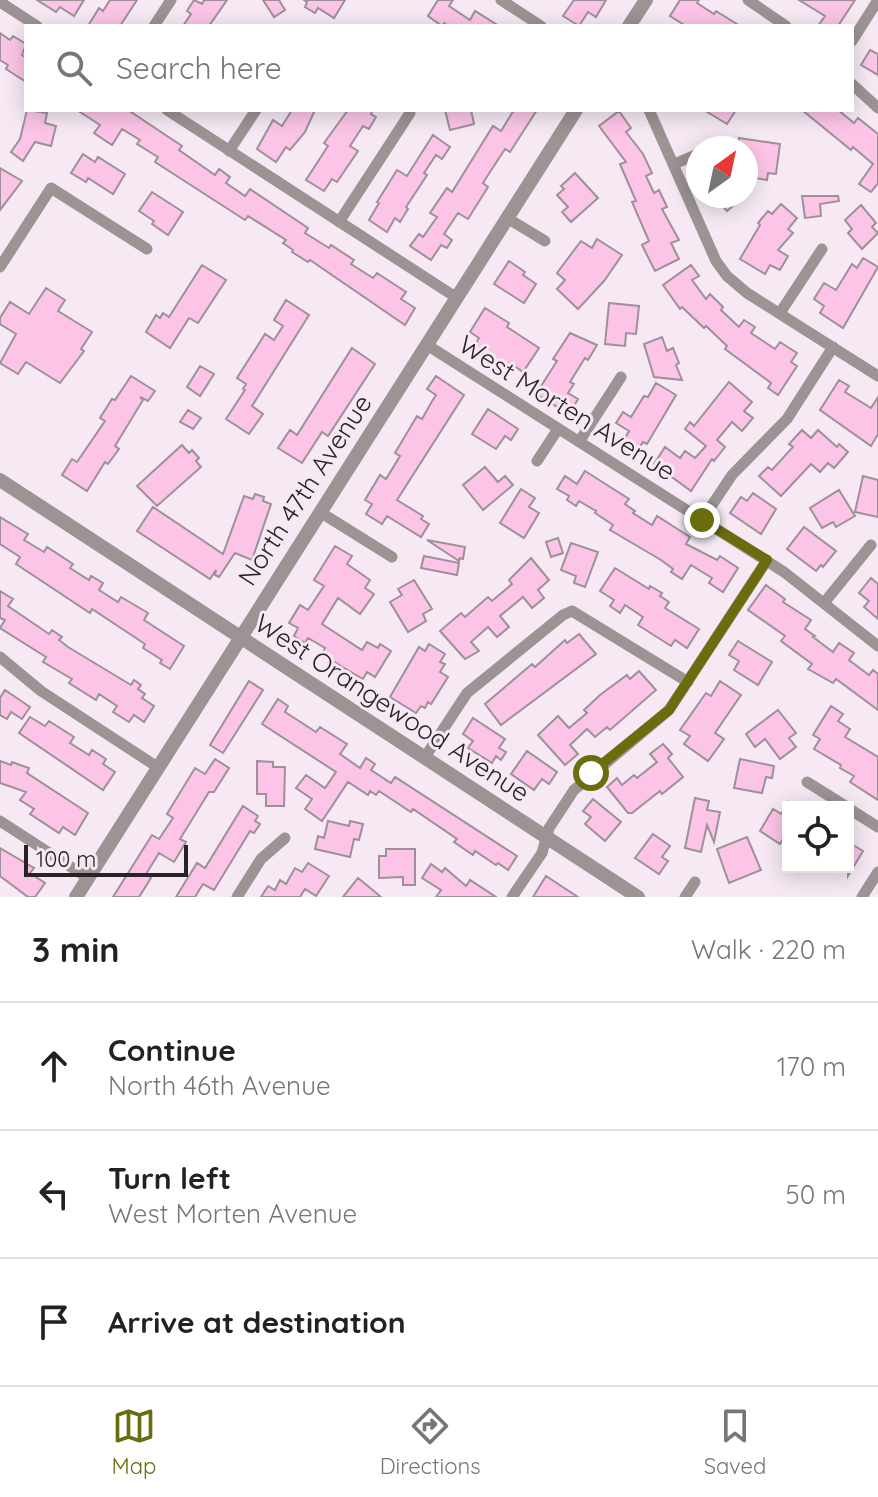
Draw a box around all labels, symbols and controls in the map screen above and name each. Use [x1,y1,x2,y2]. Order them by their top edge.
search box [24,24,854,112]
icon: search [52,46,96,90]
text: Search here [116,49,282,87]
north arrow [686,136,758,208]
street label: West Morten Avenue [453,328,682,488]
street label: North 47th Avenue [231,388,379,591]
route end [684,502,720,538]
street label: West Orangewood Avenue [249,606,536,809]
route start [573,755,609,791]
map controls [782,801,854,873]
button: locate [782,801,854,873]
scale bar [24,841,188,877]
text: 100 m [36,845,96,873]
text: 3 min [32,928,119,971]
text: Walk · 220 m [691,933,846,966]
text: Continue [108,1031,236,1069]
icon: ahead [32,1044,76,1088]
text: 170 m [777,1050,846,1083]
text: North 46th Avenue [108,1069,331,1102]
text: Turn left [108,1159,231,1197]
icon: left [32,1172,76,1216]
text: 50 m [786,1178,846,1211]
text: West Morten Avenue [108,1197,357,1230]
icon: arrive [32,1300,76,1344]
text: Arrive at destination [108,1303,406,1341]
tab: Map [112,1404,156,1480]
tab: Directions [380,1404,480,1480]
tab: Saved [704,1404,766,1480]

